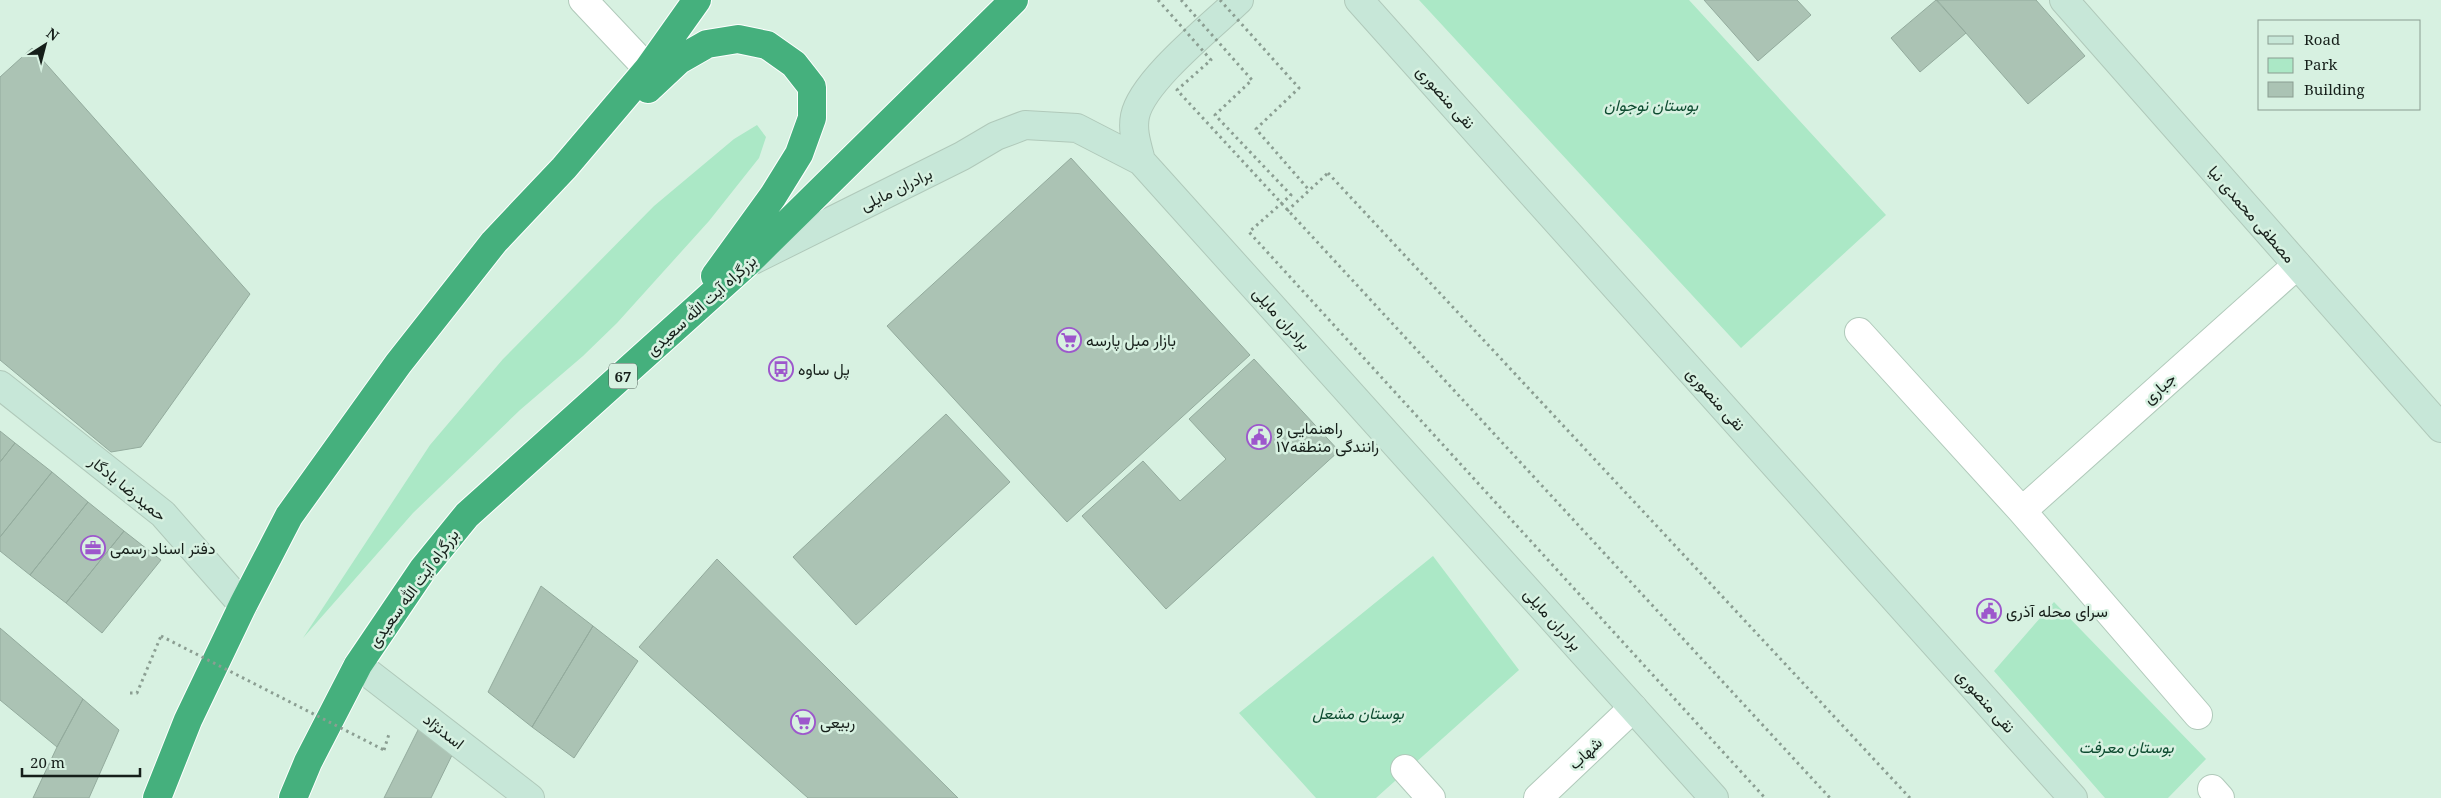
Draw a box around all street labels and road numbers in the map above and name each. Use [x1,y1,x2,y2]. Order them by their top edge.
street label: نقی منصوری [1412,60,1480,134]
street label: مصطفی محمدی نیا [2203,160,2301,268]
street label: برادران مایلی [856,162,936,216]
street label: بزرگراه آیت الله سعیدی [641,249,761,361]
street label: برادران مایلی [1248,282,1316,354]
street label: نقی منصوری [1682,362,1750,436]
road number: 67 [609,364,637,388]
street label: جباری [2138,367,2180,409]
street label: حمیدرضا یادگار [84,449,171,526]
street label: بزرگراه آیت الله سعیدی [362,524,464,652]
street label: برادران مایلی [1519,583,1587,655]
street label: نقی منصوری [1952,664,2020,738]
street label: اسدنژاد [419,708,469,754]
street label: شهاب [1563,732,1607,774]

